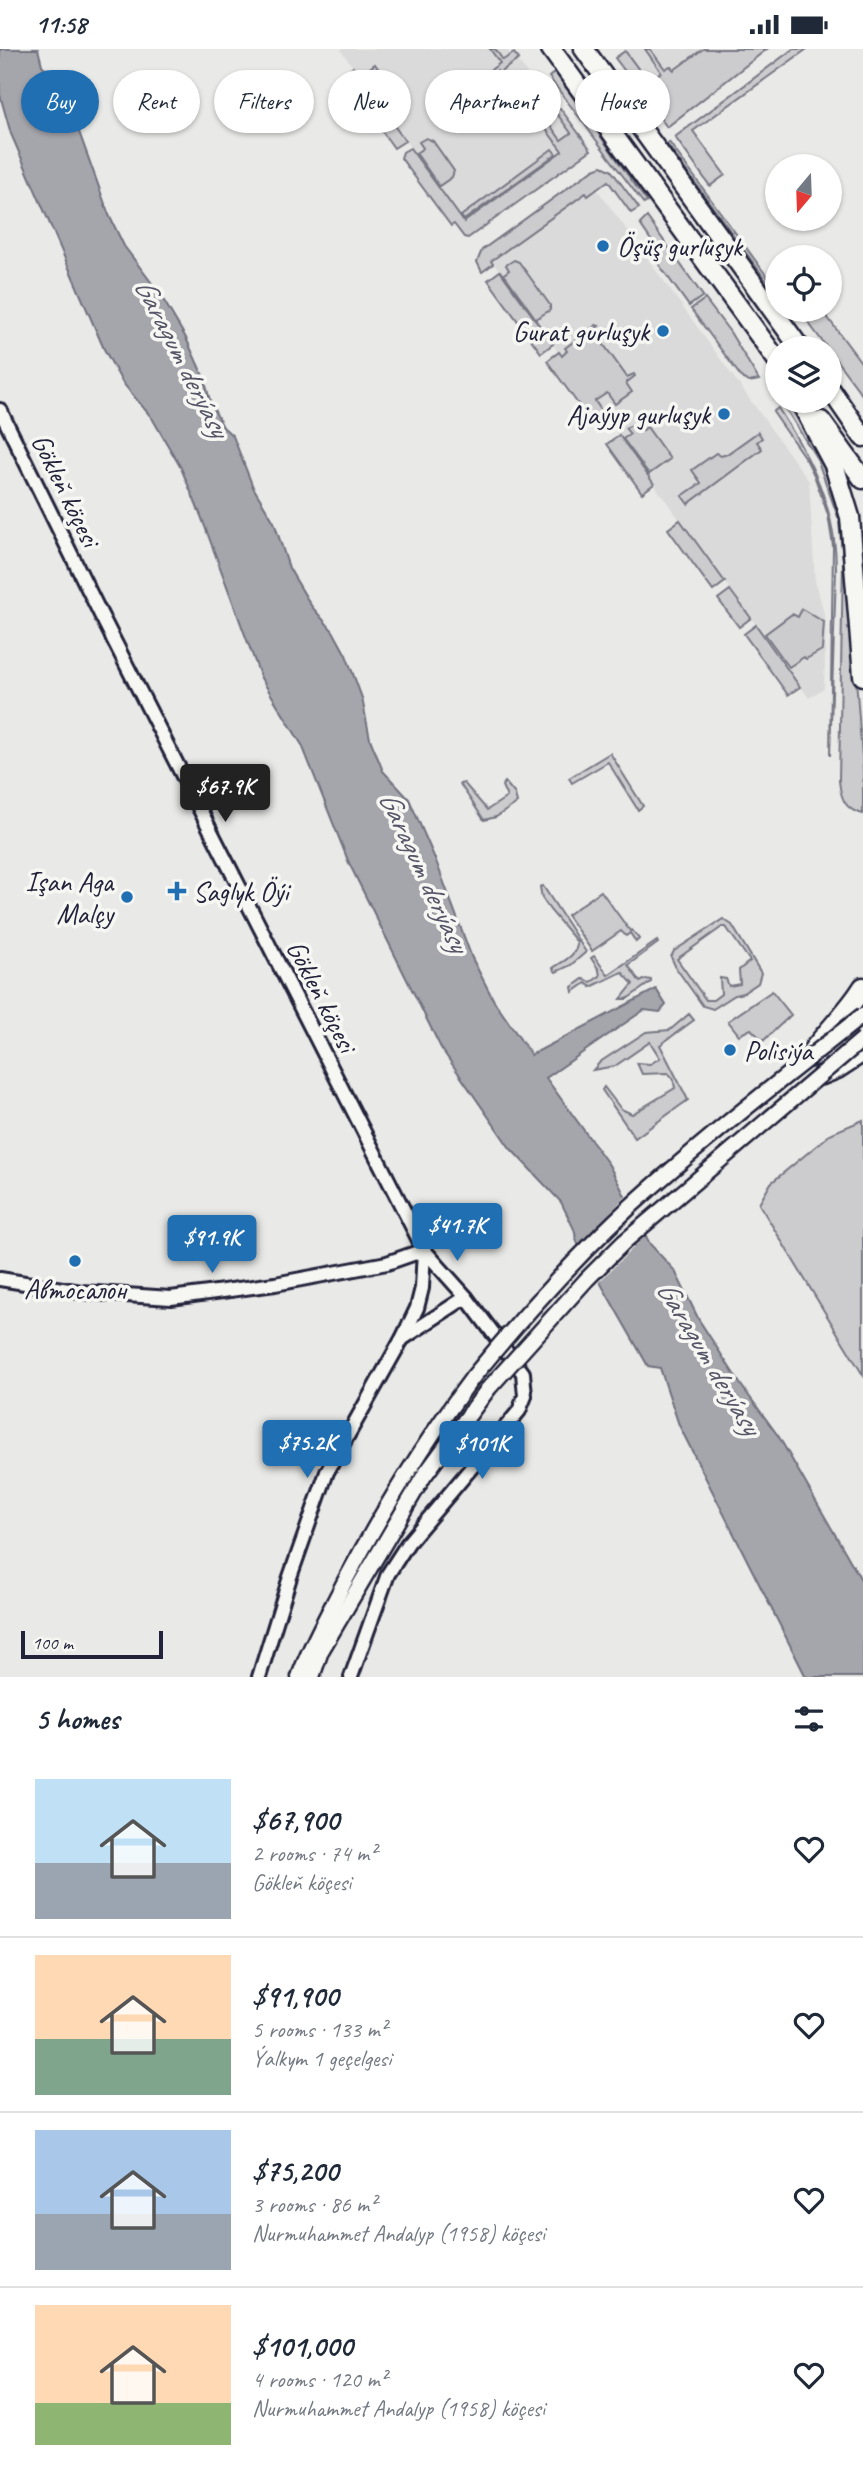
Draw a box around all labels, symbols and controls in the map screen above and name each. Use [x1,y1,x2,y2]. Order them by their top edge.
text: 11:58 [35,8,87,41]
chip: Buy [21,70,99,133]
chip: Rent [113,70,200,133]
chip: Filters [214,70,314,133]
chip: New [328,70,411,133]
chip: Apartment [425,70,561,133]
chip: House [575,70,670,133]
north arrow [765,154,842,231]
map controls [765,154,842,413]
place label: Öşüş gurluşyk [617,229,744,264]
marker: Öşüş gurluşyk [595,238,611,254]
button: locate [765,245,842,322]
water label: Garagum derýasy [126,272,240,447]
place label: Gurat gurluşyk [513,314,651,349]
marker: Gurat gurluşyk [655,323,671,339]
button: layers [765,336,842,413]
place label: Ajaýyp gurluşyk [566,397,712,432]
marker: Ajaýyp gurluşyk [716,406,732,422]
street label: Gökleň köçesi [24,428,110,555]
pin: $67.9K [168,765,282,824]
text: $67.9K [196,772,254,801]
water label: Garagum derýasy [370,785,480,962]
place label: Işan Aga Malçy [25,864,115,931]
place label: Saglyk Öýi [193,874,292,909]
marker: Saglyk Öýi [167,881,187,901]
marker: Işan Aga Malçy [119,889,135,905]
street label: Gökleň köçesi [279,934,367,1061]
place label: Polisiýa [744,1033,814,1068]
marker: Polisiýa [722,1042,738,1058]
pin: $41.7K [400,1203,514,1263]
text: $41.7K [428,1211,486,1240]
pin: $91.9K [155,1215,269,1275]
text: $91.9K [183,1223,241,1252]
marker: Автосалон [67,1253,83,1269]
place label: Автосалон [24,1272,128,1307]
water label: Garagum derýasy [648,1273,772,1445]
pin: $75.2K [250,1421,364,1480]
pin: $101K [433,1421,531,1481]
text: $75.2K [278,1428,336,1457]
text: $101K [455,1429,509,1458]
scale bar [21,1628,163,1660]
text: 100 m [32,1631,73,1655]
text: 5 homes [35,1700,119,1738]
icon: filters [790,1700,828,1738]
text: $67,900 [252,1801,339,1839]
icon: home [91,1807,175,1891]
icon: heart [790,1830,828,1868]
text: 2 rooms · 74 m² [252,1839,376,1868]
text: Gökleň köçesi [252,1868,351,1897]
text: $91,900 [252,1977,338,2015]
icon: home [91,1983,175,2067]
icon: heart [790,2006,828,2044]
text: 5 rooms · 133 m² [252,2015,387,2044]
text: Ýalkym 1 geçelgesi [252,2044,391,2073]
text: $75,200 [252,2152,338,2190]
icon: home [91,2158,175,2242]
icon: heart [790,2181,828,2219]
text: 3 rooms · 86 m² [252,2190,376,2219]
text: Nurmuhammet Andalyp (1958) köçesi [252,2219,545,2248]
text: $101,000 [252,2327,352,2365]
icon: home [91,2333,175,2417]
icon: heart [790,2356,828,2394]
text: 4 rooms · 120 m² [252,2365,387,2394]
text: Nurmuhammet Andalyp (1958) köçesi [252,2394,545,2423]

